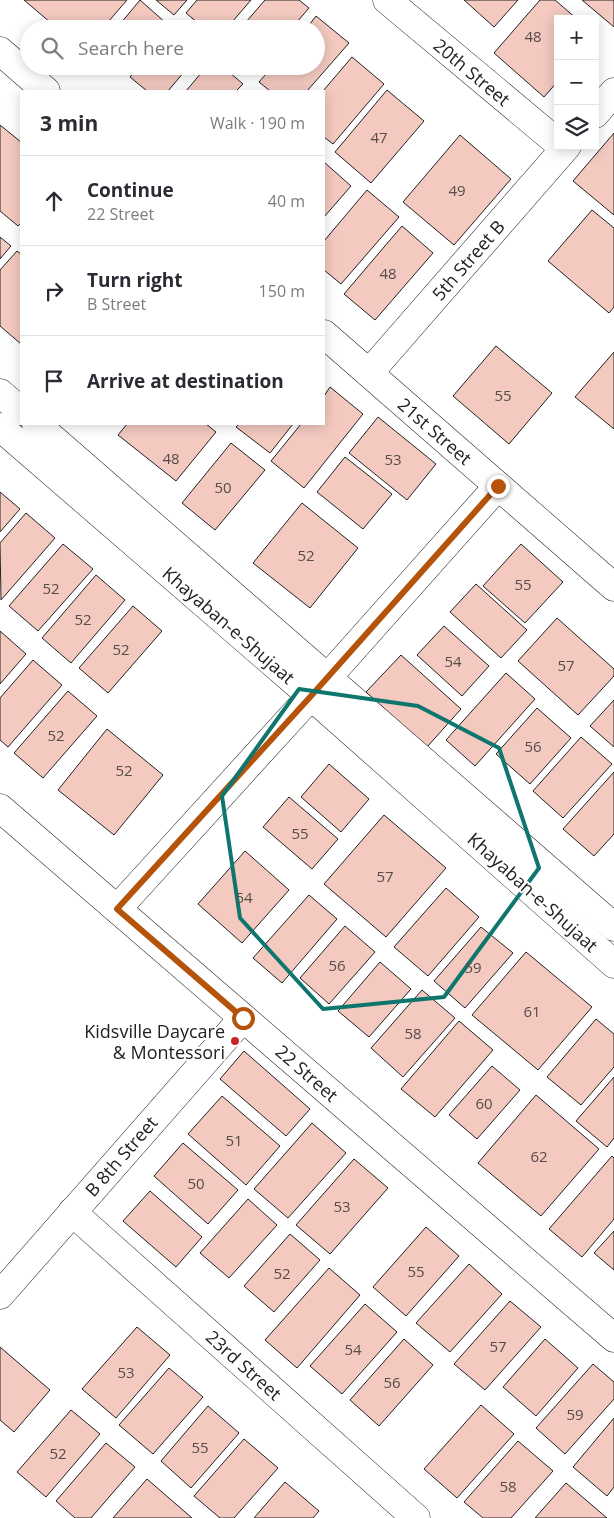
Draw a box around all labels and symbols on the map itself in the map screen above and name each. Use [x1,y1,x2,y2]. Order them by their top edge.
house number: 48 [524,26,542,46]
street label: 20th Street [429,33,515,111]
house number: 47 [370,127,388,147]
house number: 49 [448,180,466,200]
street label: 5th Street B [426,215,510,305]
house number: 48 [379,263,397,283]
house number: 55 [494,385,512,405]
street label: 21st Street [393,392,477,470]
house number: 48 [162,448,180,468]
house number: 53 [384,449,402,469]
route end [487,475,510,498]
house number: 50 [214,477,232,497]
house number: 52 [297,545,315,565]
street label: Khayaban-e-Shujaat [158,561,300,689]
house number: 55 [514,574,532,594]
house number: 52 [42,578,60,598]
house number: 52 [74,609,92,629]
house number: 52 [112,639,130,659]
house number: 54 [444,651,462,671]
house number: 57 [557,655,575,675]
house number: 52 [47,725,65,745]
house number: 56 [524,736,542,756]
house number: 52 [115,760,133,780]
house number: 55 [291,823,309,843]
street label: Khayaban-e-Shujaat [463,827,603,957]
house number: 57 [376,866,394,886]
house number: 54 [235,887,253,907]
house number: 56 [328,955,346,975]
house number: 59 [464,957,482,977]
house number: 61 [523,1001,541,1021]
route start [232,1007,255,1030]
place label: Kidsville Daycare & Montessori [84,1019,225,1064]
house number: 58 [404,1023,422,1043]
marker: Kidsville Daycare & Montessori [229,1035,241,1047]
street label: 22 Street [271,1039,343,1107]
house number: 60 [475,1093,493,1113]
street label: B 8th Street [79,1111,163,1201]
house number: 51 [225,1130,243,1150]
house number: 62 [530,1146,548,1166]
house number: 50 [187,1173,205,1193]
house number: 53 [333,1196,351,1216]
house number: 55 [407,1261,425,1281]
house number: 52 [273,1263,291,1283]
street label: 23rd Street [201,1325,287,1405]
house number: 57 [489,1336,507,1356]
house number: 54 [344,1339,362,1359]
house number: 53 [117,1362,135,1382]
house number: 56 [383,1372,401,1392]
house number: 59 [566,1404,584,1424]
house number: 55 [191,1437,209,1457]
house number: 52 [49,1443,67,1463]
house number: 58 [499,1476,517,1496]

